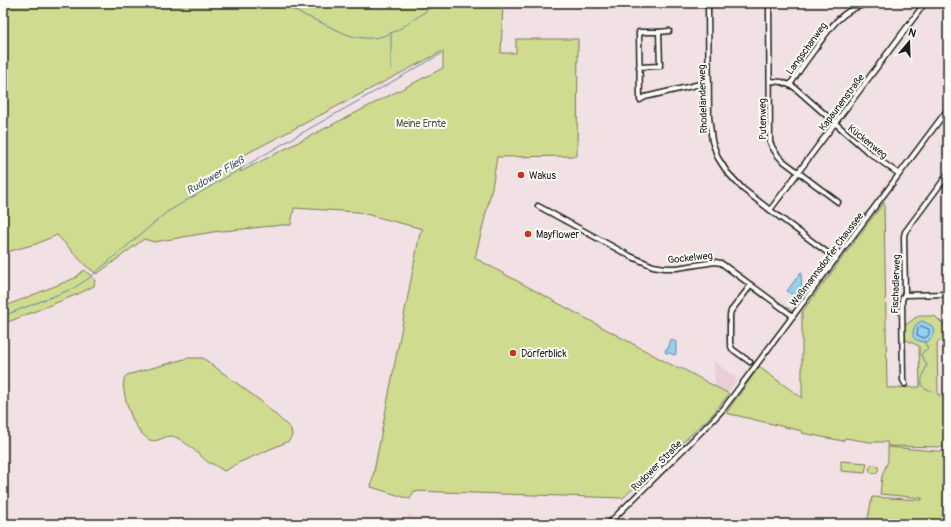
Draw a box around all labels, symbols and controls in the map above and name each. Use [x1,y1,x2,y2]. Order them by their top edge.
street label: Langschanweg [784,20,830,77]
north arrow [889,22,929,62]
text: N [906,26,918,41]
street label: Rhodeländerweg [696,64,710,134]
street label: Kapaunenstraße [817,72,867,133]
street label: Putenweg [757,98,769,140]
park label: Meine Ernte [396,118,446,130]
street label: Kückenweg [845,122,890,161]
water label: Rudower Fließ [184,153,247,197]
marker: Wakus [516,170,526,180]
place label: Wakus [529,170,556,182]
street label: Waßmannsdorfer Chaussee [788,210,866,309]
marker: Mayflower [523,229,533,239]
place label: Mayflower [536,229,580,241]
street label: Gockelweg [667,250,713,266]
street label: Fischadlerweg [889,254,903,314]
marker: Dörferblick [508,348,518,358]
place label: Dörferblick [521,348,567,360]
street label: Rudower Straße [629,438,685,494]

